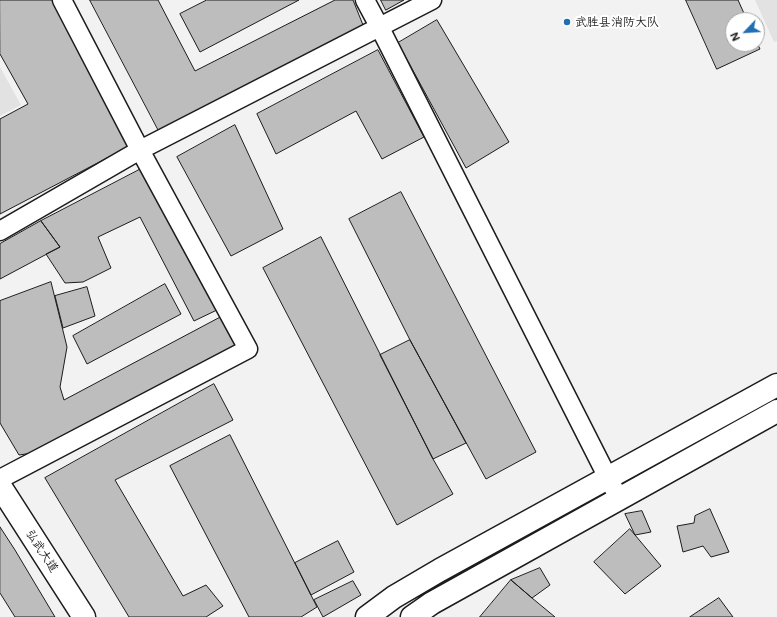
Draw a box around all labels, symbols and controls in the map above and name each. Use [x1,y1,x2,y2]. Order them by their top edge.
north arrow [725,12,765,52]
place label: 武胜县消防大队 [575,15,659,29]
marker: 武胜县消防大队 [562,17,572,27]
text: N [726,30,743,44]
street label: 弘武大道 [23,527,61,575]

